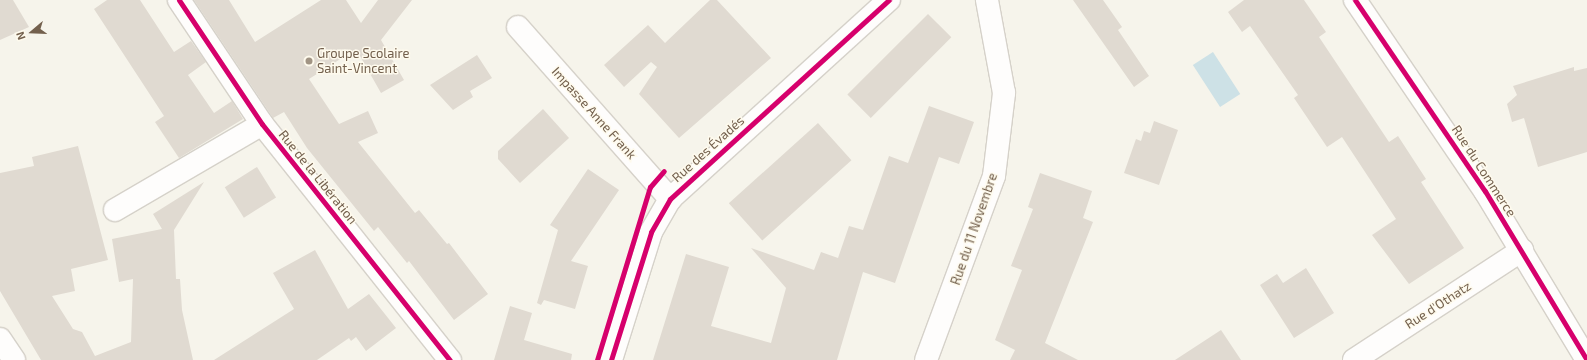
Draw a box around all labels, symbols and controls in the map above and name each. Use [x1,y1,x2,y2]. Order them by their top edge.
north arrow [12,12,52,52]
text: N [13,30,28,42]
place label: Groupe Scolaire Saint-Vincent [317,46,410,77]
marker: Groupe Scolaire Saint-Vincent [304,56,314,66]
street label: Impasse Anne Frank [548,64,640,162]
street label: Rue des Évadés [669,113,747,185]
street label: Rue du Commerce [1449,122,1519,220]
street label: Rue de la Libération [275,127,361,227]
street label: Rue du 11 Novembre [948,171,1000,287]
street label: Rue d'Othatz [1402,278,1474,332]

